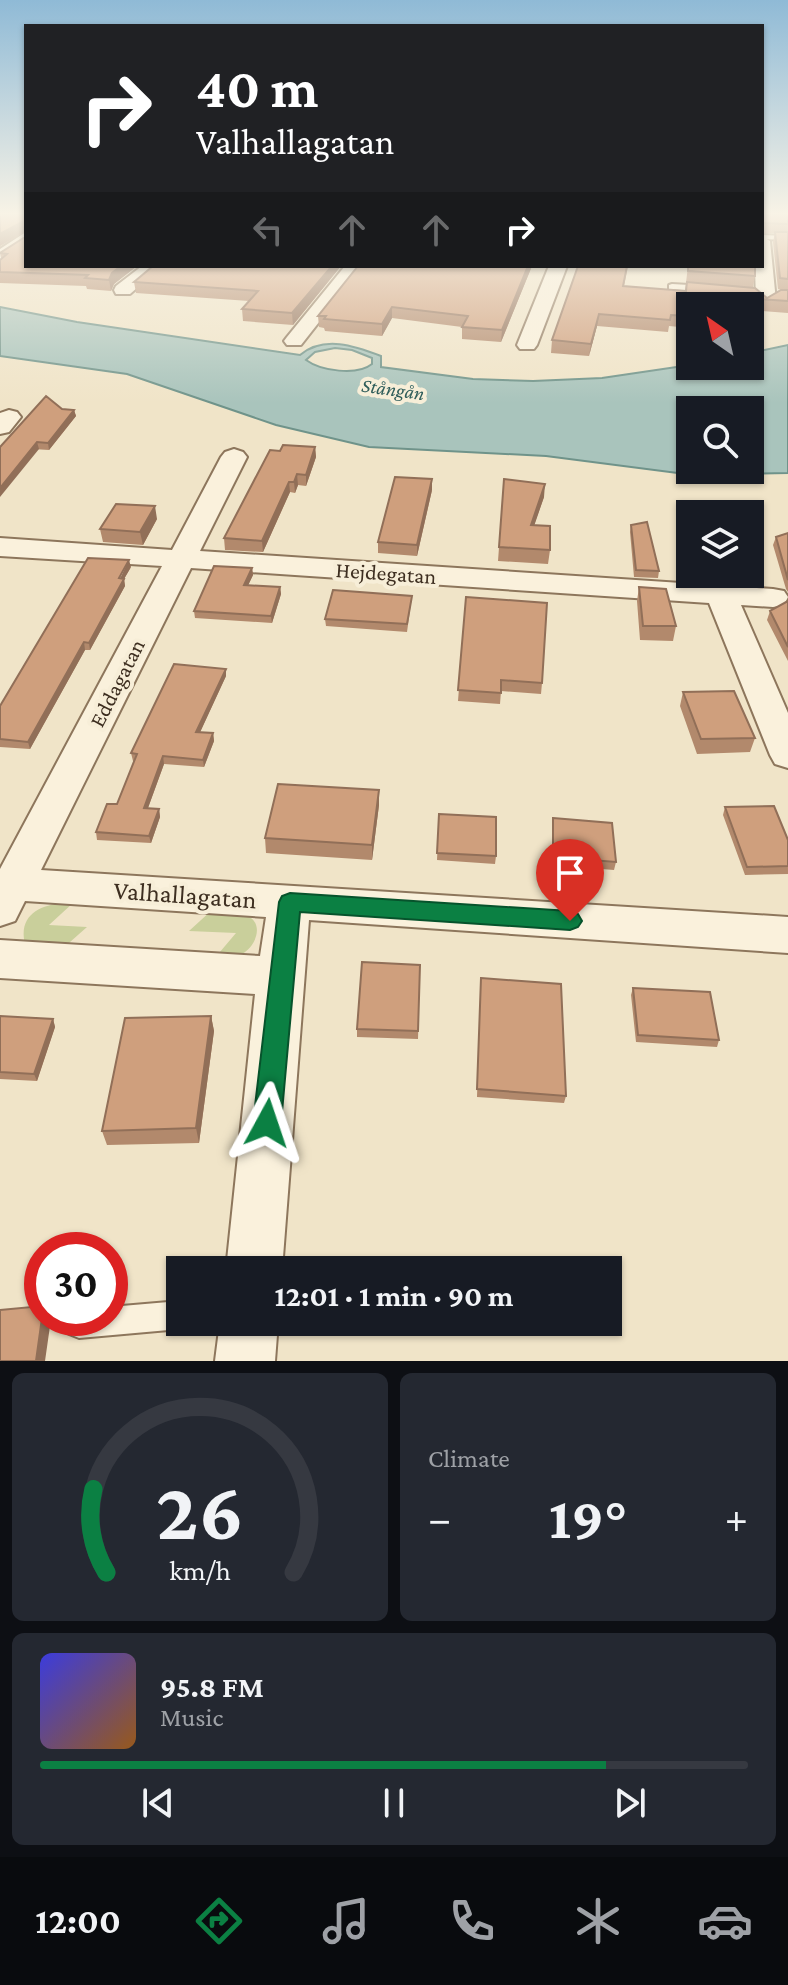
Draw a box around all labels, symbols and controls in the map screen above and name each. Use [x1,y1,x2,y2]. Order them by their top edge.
icon: right [64,56,168,160]
text: 40 m [196,57,318,119]
text: Valhallagatan [196,122,394,162]
icon: left [246,208,290,252]
icon: ahead [330,208,374,252]
icon: ahead [414,208,458,252]
icon: right [498,208,542,252]
north arrow [676,292,764,380]
map controls [676,292,764,588]
water label: Stångån [360,374,426,405]
button: search [676,396,764,484]
button: layers [676,500,764,588]
street label: Hejdegatan [335,557,437,589]
street label: Eddagatan [84,635,150,731]
pin [536,839,604,921]
icon: arrive [548,851,592,895]
street label: Valhallagatan [113,876,257,914]
position arrow [225,1081,309,1165]
speed limit sign: 30 [24,1232,128,1336]
text: 12:01 · 1 min · 90 m [275,1279,513,1312]
text: Climate [428,1444,510,1473]
text: 26 [156,1464,244,1557]
text: 19° [549,1484,627,1551]
text: − [428,1494,451,1542]
text: + [725,1494,748,1542]
text: km/h [169,1554,231,1586]
text: 95.8 FM [160,1670,264,1703]
text: Music [160,1703,223,1732]
icon: previous [136,1781,180,1825]
icon: pause [372,1781,416,1825]
icon: next [608,1781,652,1825]
icon: directions [191,1893,247,1949]
icon: music [318,1893,374,1949]
icon: phone [444,1893,500,1949]
icon: climate [570,1893,626,1949]
icon: car [697,1893,753,1949]
text: 12:00 [35,1901,121,1941]

